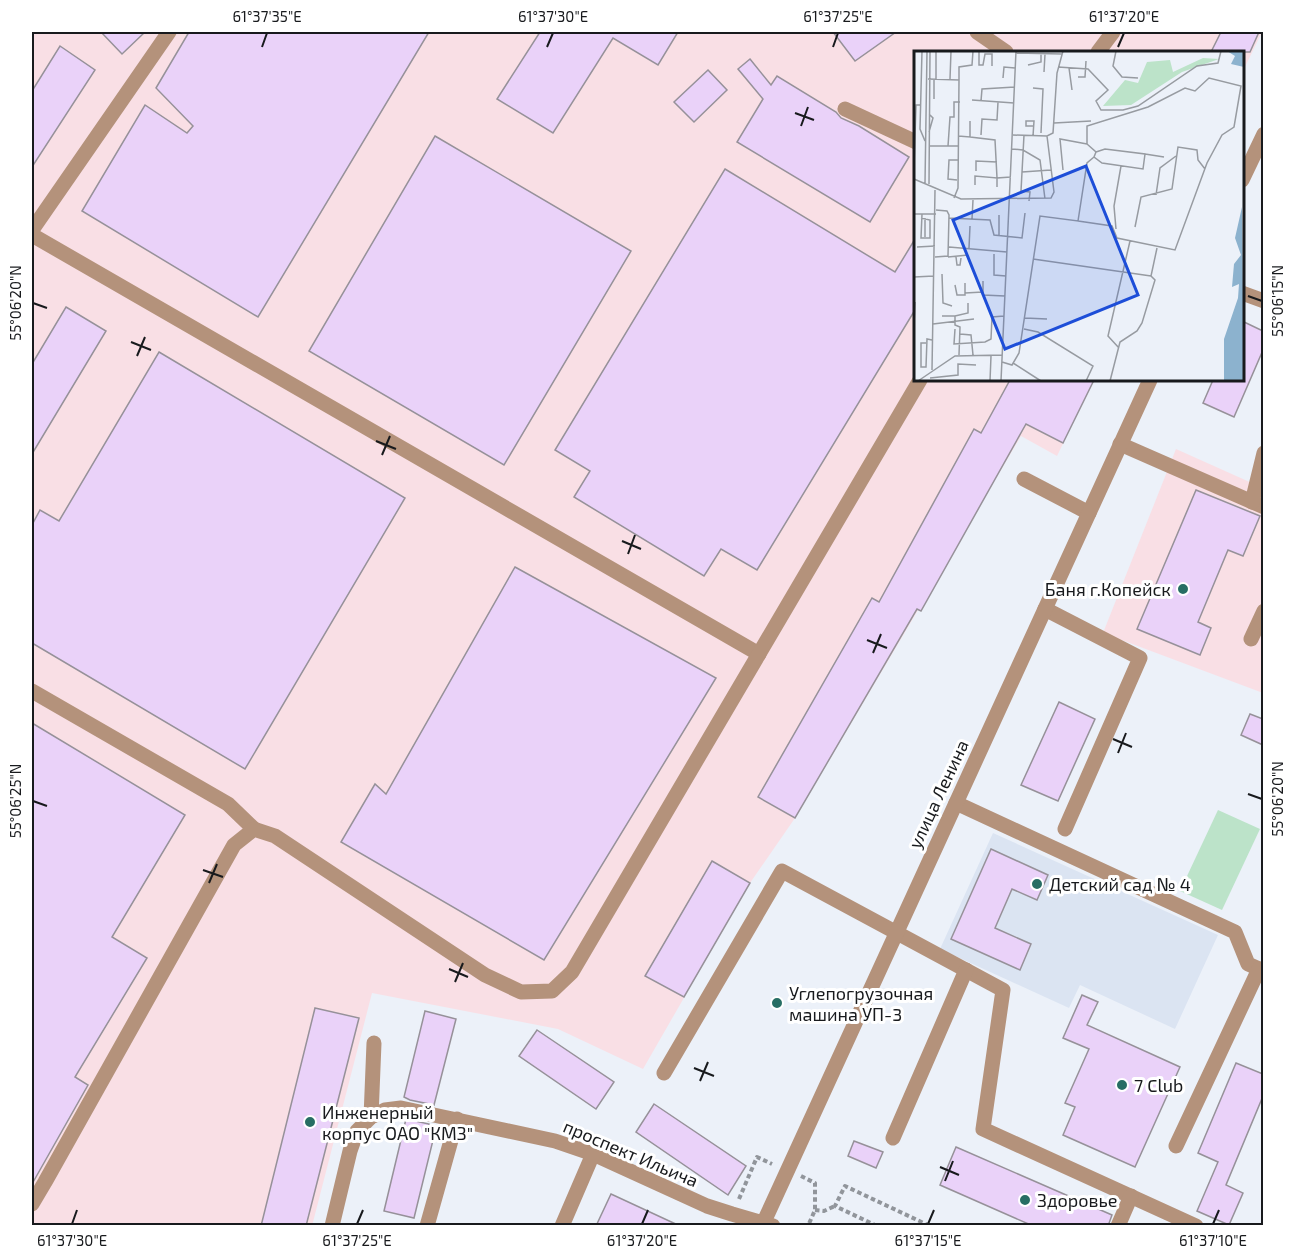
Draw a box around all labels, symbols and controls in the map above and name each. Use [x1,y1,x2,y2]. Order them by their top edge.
text: 61°37'35"E [232,7,302,25]
text: 61°37'30"E [518,7,588,25]
text: 61°37'25"E [803,7,873,25]
text: 61°37'20"E [1089,7,1159,25]
inset map [914,51,1244,381]
text: 55°06'20"N [6,265,24,341]
text: 55°06'15"N [1268,265,1286,337]
place label: Баня г.Копейск [1045,578,1171,600]
marker: Баня г.Копейск [1176,582,1190,596]
street label: улица Ленина [903,736,973,852]
text: 55°06'20"N [1268,761,1286,837]
text: 55°06'25"N [6,764,24,838]
place label: Детский сад № 4 [1049,873,1191,895]
marker: Детский сад № 4 [1030,877,1044,891]
place label: Углепогрузочная машина УП-3 [789,982,933,1025]
marker: Углепогрузочная машина УП-3 [770,996,784,1010]
place label: 7 Club [1134,1074,1183,1096]
marker: 7 Club [1115,1078,1129,1092]
place label: Инженерный корпус ОАО "КМЗ" [322,1101,473,1144]
marker: Инженерный корпус ОАО "КМЗ" [303,1115,317,1129]
street label: проспект Ильича [560,1115,702,1191]
place label: Здоровье [1037,1189,1117,1211]
marker: Здоровье [1018,1193,1032,1207]
text: 61°37'30"E [37,1231,107,1249]
text: 61°37'25"E [322,1231,392,1249]
text: 61°37'20"E [607,1231,677,1249]
text: 61°37'15"E [895,1231,961,1249]
text: 61°37'10"E [1179,1231,1247,1249]

